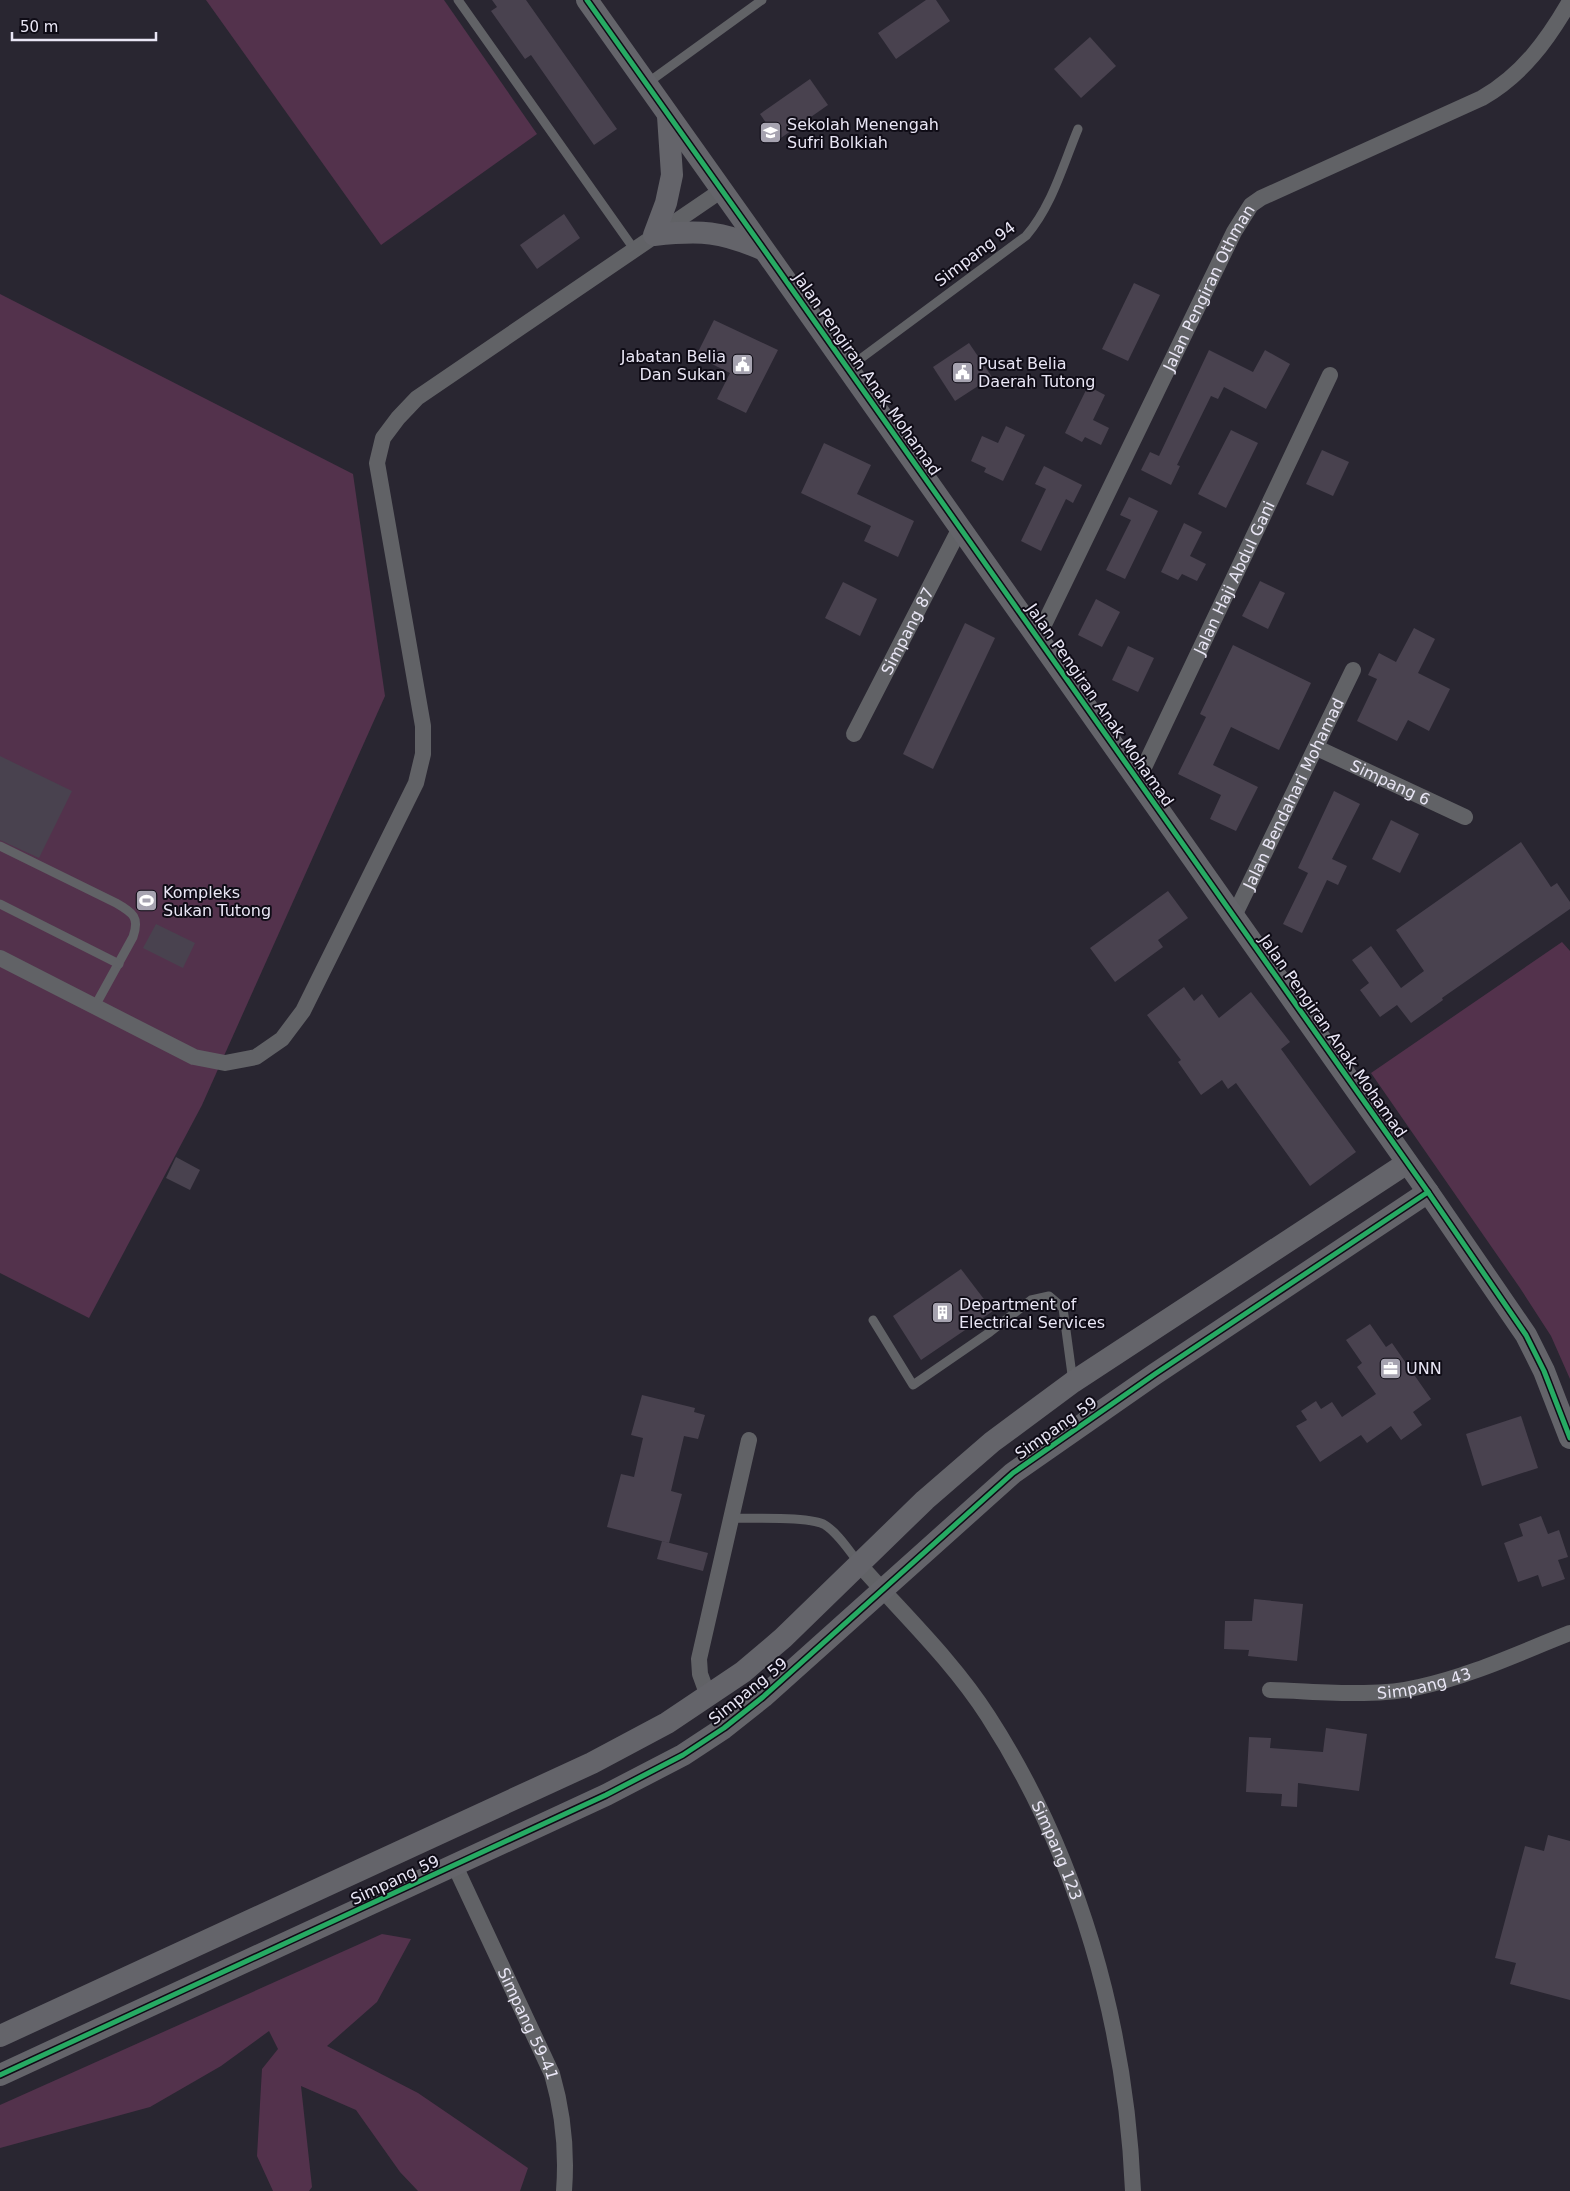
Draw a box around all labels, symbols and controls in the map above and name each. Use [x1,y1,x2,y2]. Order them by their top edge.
scale bar [12,10,156,42]
text: 50 m [20,18,58,36]
place label: Sekolah Menengah Sufri Bolkiah [787,115,939,152]
school or university icon: Sekolah Menengah Sufri Bolkiah [759,121,783,145]
street label: Jalan Pengiran Othman [1158,201,1258,375]
street label: Simpang 94 [931,218,1019,290]
street label: Jalan Pengiran Anak Mohamad [789,268,945,479]
place label: Jabatan Belia Dan Sukan [620,347,726,384]
public building icon: Jabatan Belia Dan Sukan [730,353,754,377]
place label: Pusat Belia Daerah Tutong [978,354,1095,391]
public building icon: Pusat Belia Daerah Tutong [950,360,974,384]
street label: Jalan Haji Abdul Gani [1189,498,1278,658]
street label: Simpang 87 [877,584,937,678]
street label: Jalan Pengiran Anak Mohamad [1022,599,1178,810]
street label: Jalan Bendahari Mohamad [1238,695,1348,893]
street label: Simpang 6 [1348,755,1433,809]
place label: Kompleks Sukan Tutong [163,883,271,920]
sports icon: Kompleks Sukan Tutong [135,889,159,913]
street label: Jalan Pengiran Anak Mohamad [1255,930,1411,1141]
place label: Department of Electrical Services [959,1295,1105,1332]
building icon: Department of Electrical Services [931,1301,955,1325]
office icon: UNN [1378,1356,1402,1380]
place label: UNN [1406,1359,1442,1378]
street label: Simpang 59 [1011,1393,1101,1463]
street label: Simpang 59 [705,1653,791,1729]
street label: Simpang 43 [1376,1663,1473,1702]
street label: Simpang 123 [1028,1797,1086,1903]
street label: Simpang 59 [348,1851,442,1909]
street label: Simpang 59-41 [494,1964,563,2082]

